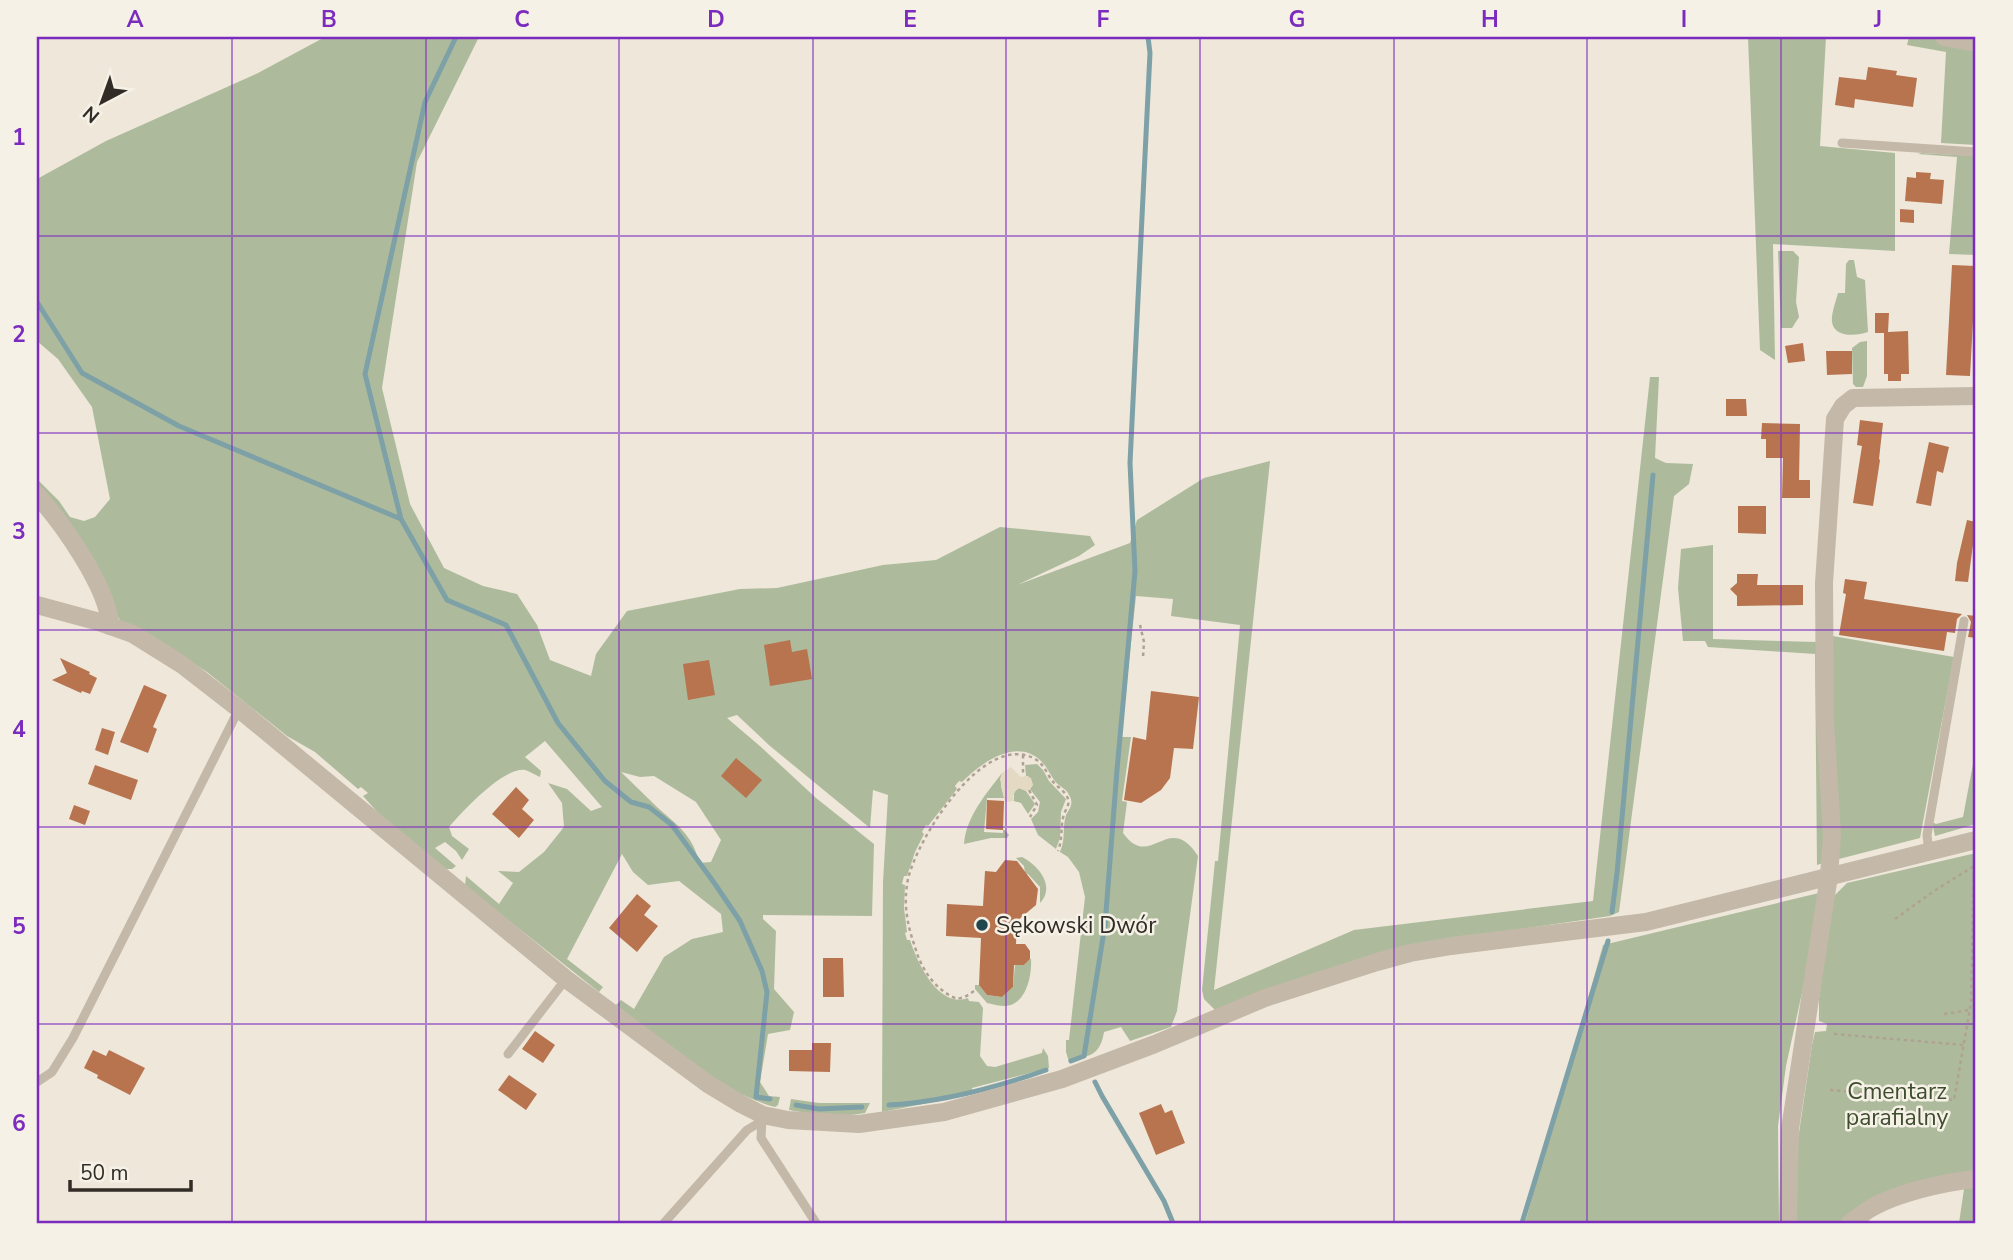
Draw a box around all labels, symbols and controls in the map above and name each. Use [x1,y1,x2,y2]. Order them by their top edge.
text: A [126,4,144,35]
text: B [321,4,337,35]
text: C [514,4,530,35]
text: D [707,4,725,35]
text: E [903,4,917,35]
text: F [1097,4,1110,35]
text: G [1289,4,1305,35]
text: H [1481,4,1499,35]
text: I [1681,4,1687,35]
text: J [1873,4,1882,35]
north arrow [66,66,136,136]
text: N [78,100,105,129]
text: 1 [12,122,26,153]
text: 2 [12,319,26,350]
text: 3 [12,516,26,547]
text: 4 [12,714,26,745]
place label: Sękowski Dwór [996,910,1157,941]
text: 5 [12,911,26,942]
marker: Sękowski Dwór [974,917,990,933]
park label: Cmentarz parafialny [1846,1076,1948,1133]
text: 6 [12,1108,26,1139]
scale bar [70,1148,191,1192]
text: 50 m [80,1159,129,1187]

